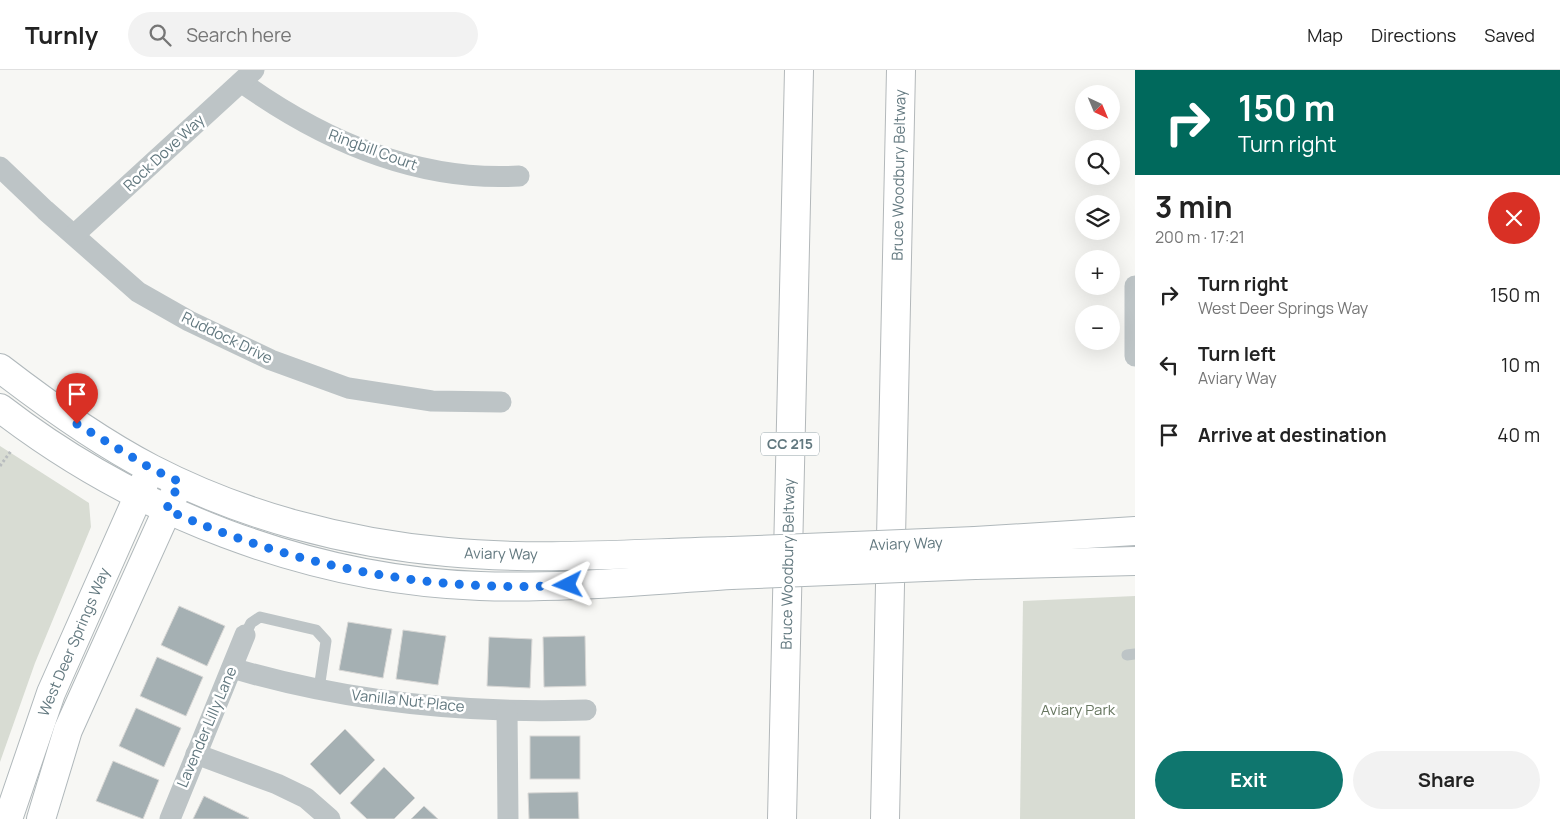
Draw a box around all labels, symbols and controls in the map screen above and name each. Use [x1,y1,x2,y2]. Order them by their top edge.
search box [128,12,478,57]
text: Turnly [25,18,98,51]
icon: search [146,21,174,49]
text: Search here [186,22,292,48]
text: Map [1307,23,1343,47]
text: Directions [1371,23,1456,47]
text: Saved [1484,23,1535,47]
text: 150 m [1238,84,1335,132]
north arrow [1075,85,1120,130]
map controls [1075,85,1120,350]
street label: Bruce Woodbury Beltway [887,89,910,261]
icon: right [1155,90,1220,155]
street label: Rock Dove Way [118,109,209,196]
street label: Ringbill Court [326,124,420,175]
text: Turn right [1238,129,1336,159]
button: search [1075,140,1120,185]
text: 3 min [1155,186,1233,227]
button: close [1488,192,1540,244]
button: layers [1075,195,1120,240]
text: 200 m · 17:21 [1155,226,1245,248]
button: + [1075,250,1120,295]
text: Turn right [1198,271,1288,297]
icon: right [1155,281,1183,309]
text: 150 m [1490,282,1540,308]
text: West Deer Springs Way [1198,297,1368,319]
button: − [1075,305,1120,350]
street label: Ruddock Drive [178,306,276,369]
text: Turn left [1198,341,1276,367]
icon: left [1155,351,1183,379]
text: 10 m [1501,352,1540,378]
text: Aviary Way [1198,367,1277,389]
pin [56,373,98,424]
icon: arrive [63,380,91,408]
icon: arrive [1155,421,1183,449]
text: Arrive at destination [1198,422,1387,448]
text: 40 m [1497,422,1540,448]
road number: CC 215 [761,432,819,456]
street label: Bruce Woodbury Beltway [776,478,799,650]
street label: Aviary Way [869,532,943,555]
street label: Aviary Way [464,542,538,565]
position arrow [541,558,593,610]
street label: West Deer Springs Way [33,564,114,719]
street label: Lavender Lilly Lane [172,663,242,790]
street label: Vanilla Nut Place [351,684,466,717]
park label: Aviary Park [1041,699,1116,720]
button: Exit [1155,751,1343,809]
button: Share [1353,751,1540,809]

